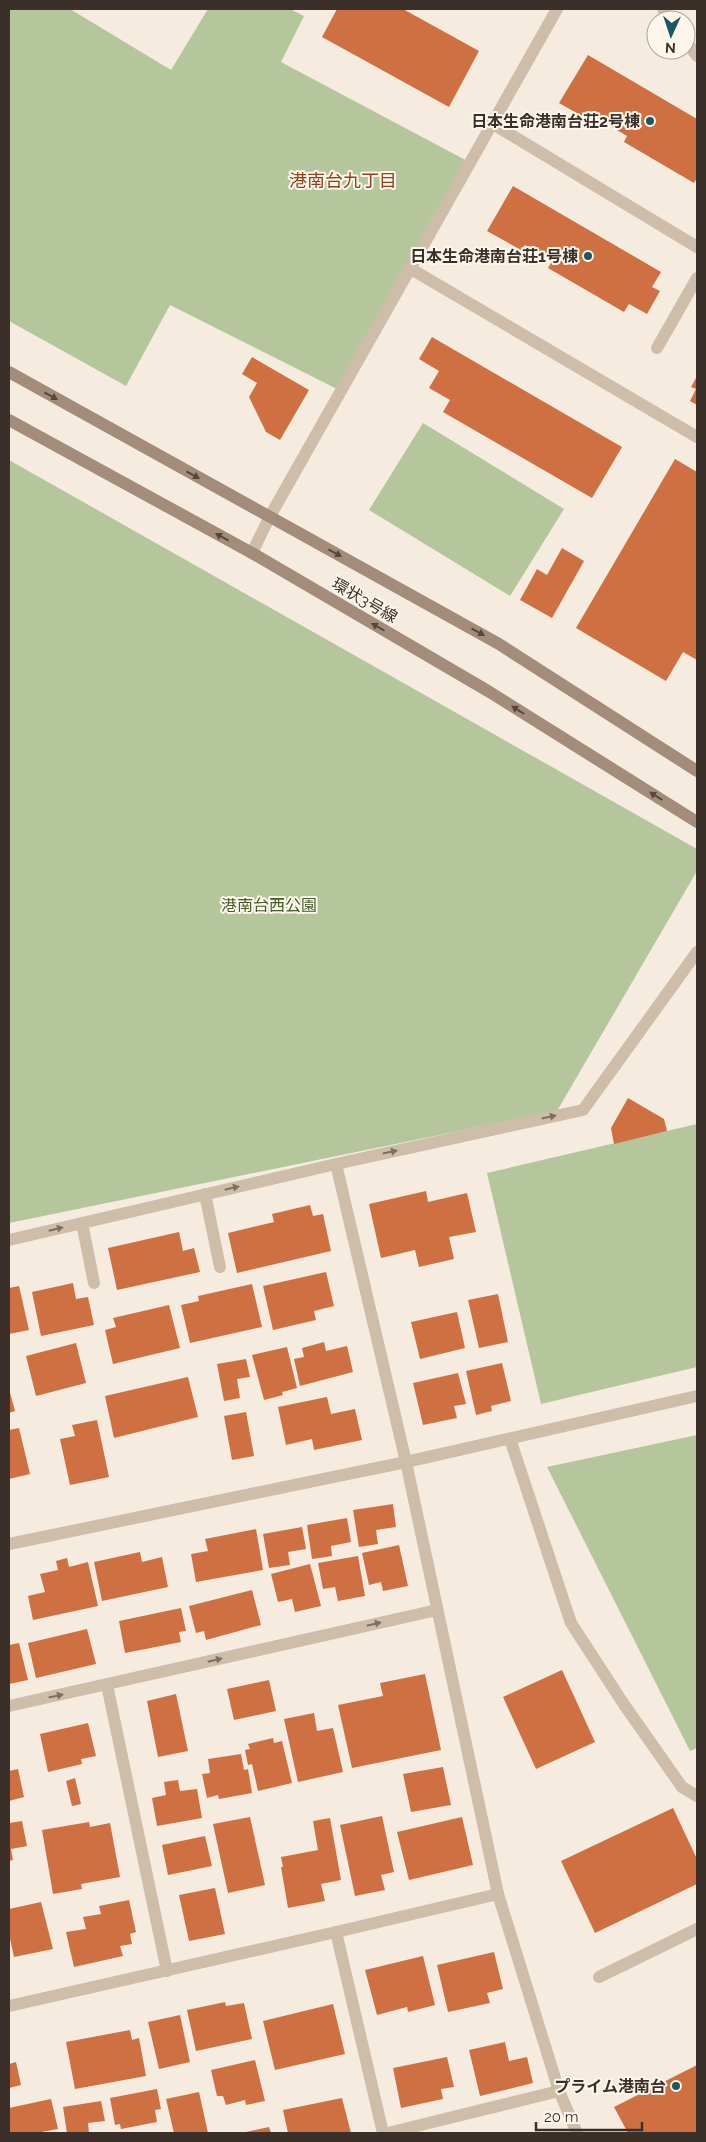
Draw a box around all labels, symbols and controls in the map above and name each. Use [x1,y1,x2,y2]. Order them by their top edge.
north arrow [646,10,696,60]
text: N [665,40,676,56]
place label: 日本生命港南台荘2号棟 [471,112,640,131]
marker: 日本生命港南台荘2号棟 [644,115,656,127]
district label: 港南台九丁目 [289,170,397,191]
place label: 日本生命港南台荘1号棟 [410,247,578,266]
marker: 日本生命港南台荘1号棟 [582,250,594,262]
one-way arrow [45,391,58,400]
one-way arrow [186,471,200,480]
one-way arrow [215,533,230,541]
one-way arrow [328,549,343,557]
street label: 環状3号線 [329,574,401,627]
one-way arrow [371,623,386,631]
one-way arrow [470,628,485,636]
one-way arrow [512,705,525,714]
one-way arrow [649,791,663,801]
park label: 港南台西公園 [221,896,317,915]
one-way arrow [541,1113,556,1121]
one-way arrow [382,1148,398,1156]
one-way arrow [224,1184,239,1192]
one-way arrow [49,1225,64,1233]
one-way arrow [366,1620,381,1628]
one-way arrow [208,1656,223,1664]
one-way arrow [49,1691,65,1699]
place label: プライム港南台 [554,2077,666,2096]
marker: プライム港南台 [670,2080,682,2092]
scale bar [536,2100,642,2132]
text: 20 m [544,2108,579,2126]

